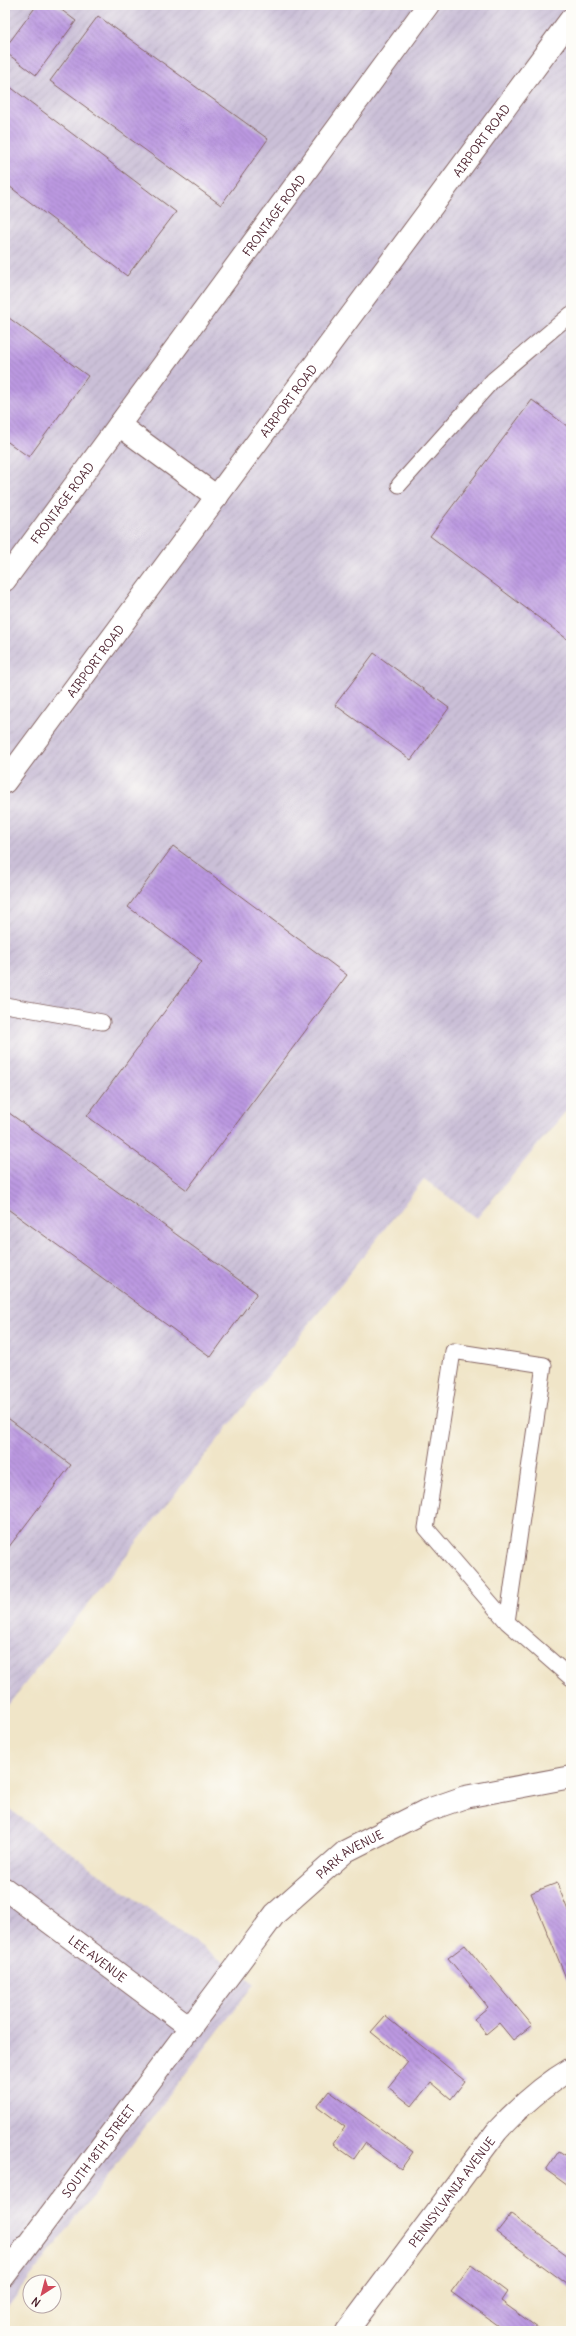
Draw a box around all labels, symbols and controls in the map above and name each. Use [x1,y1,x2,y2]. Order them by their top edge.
street label: AIRPORT ROAD [449,101,513,180]
street label: FRONTAGE ROAD [239,172,308,259]
street label: AIRPORT ROAD [256,361,320,440]
street label: FRONTAGE ROAD [27,459,97,546]
street label: AIRPORT ROAD [63,621,127,700]
street label: PARK AVENUE [313,1826,385,1882]
street label: LEE AVENUE [66,1932,130,1985]
street label: SOUTH 18TH STREET [58,2101,137,2200]
street label: PENNSYLVANIA AVENUE [405,2134,498,2250]
north arrow [22,2274,62,2314]
text: N [29,2294,43,2310]

